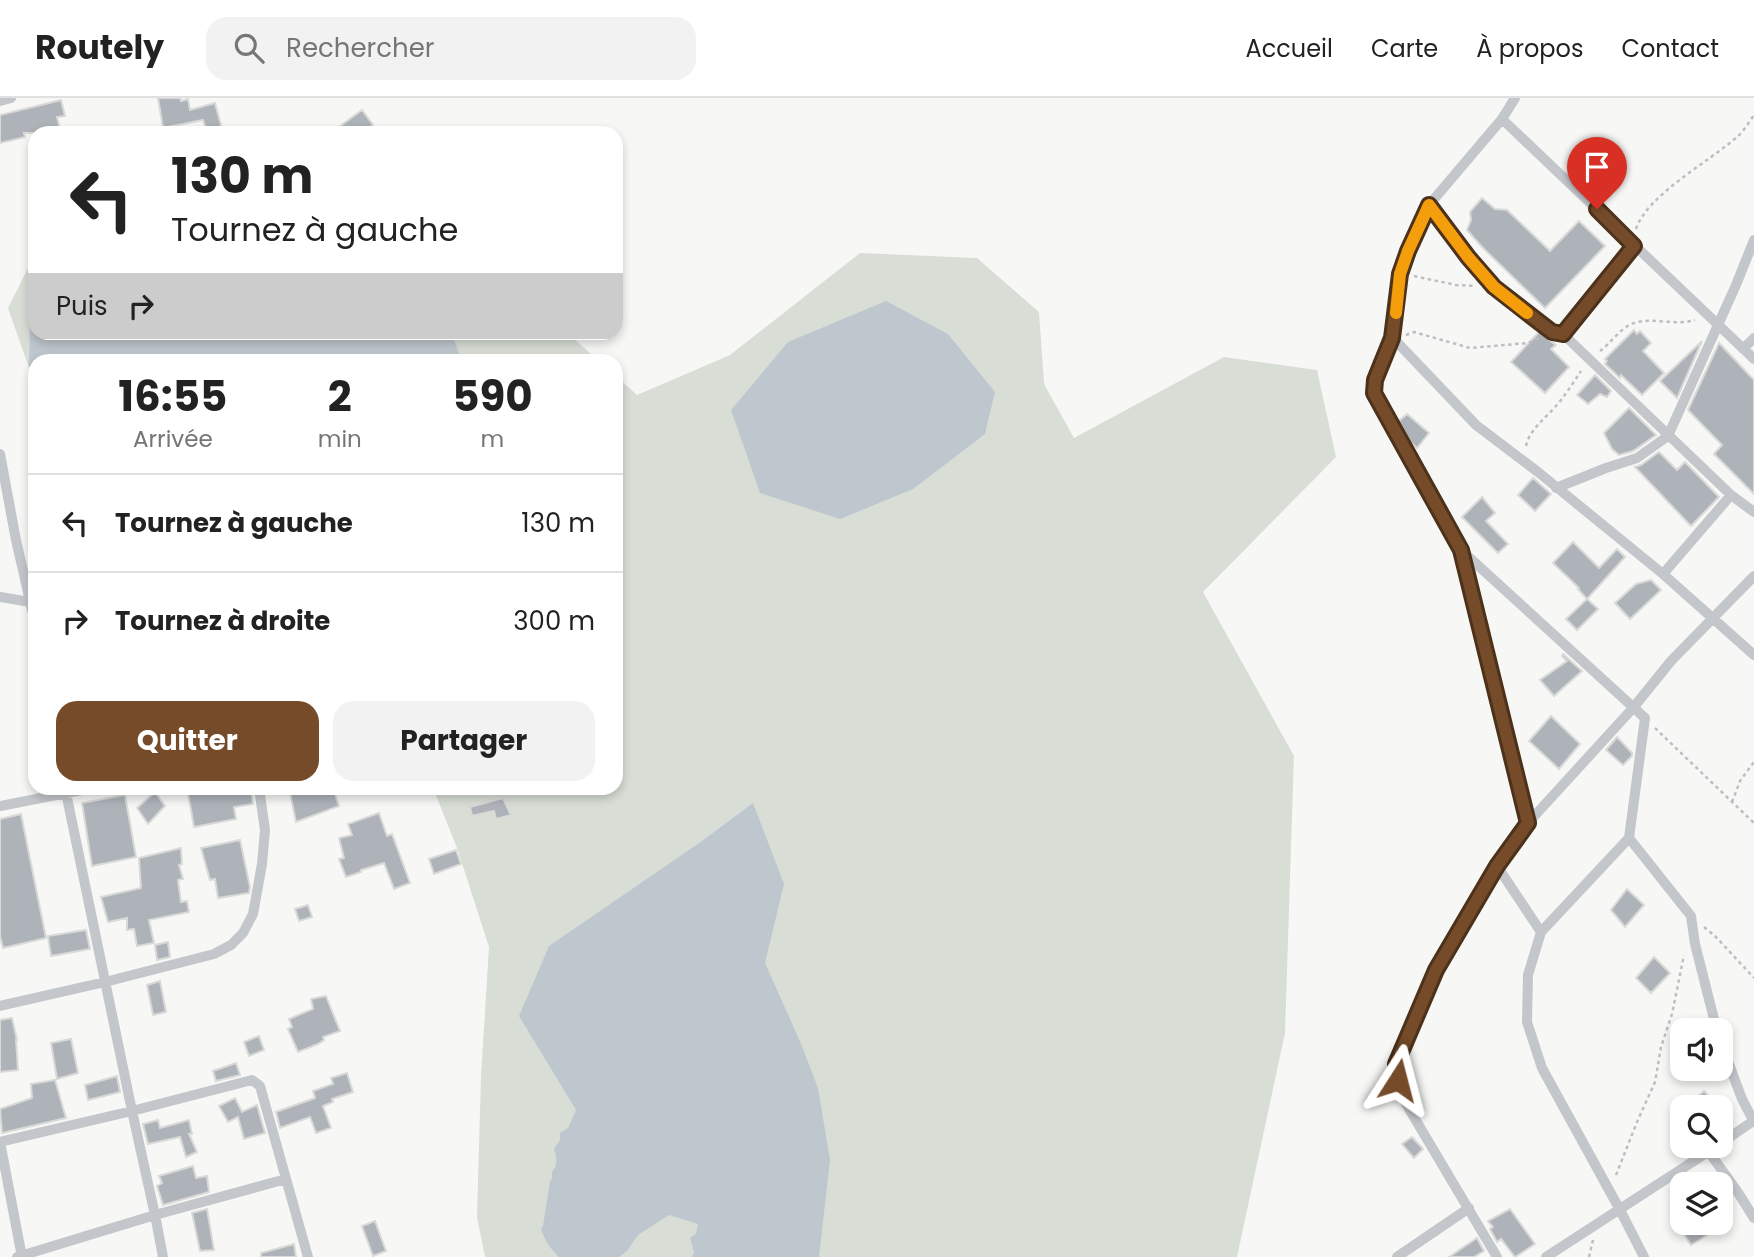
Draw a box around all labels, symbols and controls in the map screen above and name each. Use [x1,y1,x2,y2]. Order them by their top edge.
search box [206,17,696,80]
text: Routely [35,24,164,71]
icon: search [230,29,268,67]
text: Rechercher [286,30,435,66]
text: Accueil [1246,32,1333,65]
text: Carte [1371,32,1438,65]
text: À propos [1476,32,1583,65]
text: Contact [1621,32,1719,65]
pin [1567,137,1627,209]
text: 130 m [171,142,313,210]
icon: arrive [1578,148,1616,186]
icon: left [56,154,147,245]
text: Tournez à gauche [171,207,458,252]
icon: right [122,287,160,325]
text: Puis [56,288,108,324]
text: 16:55 [118,367,227,426]
text: 2 [328,367,352,426]
text: 590 [452,367,533,426]
text: Arrivée [133,423,213,455]
text: min [318,423,362,455]
text: m [481,423,504,455]
icon: left [56,504,94,542]
text: Tournez à gauche [115,505,353,541]
text: 130 m [521,505,595,541]
icon: right [56,602,94,640]
text: Tournez à droite [115,603,330,639]
text: 300 m [513,603,595,639]
button: Quitter [56,701,319,781]
button: Partager [333,701,595,781]
map controls [1670,1018,1733,1235]
button: sound [1670,1018,1733,1081]
position arrow [1361,1043,1435,1117]
button: search [1670,1095,1733,1158]
button: layers [1670,1172,1733,1235]

